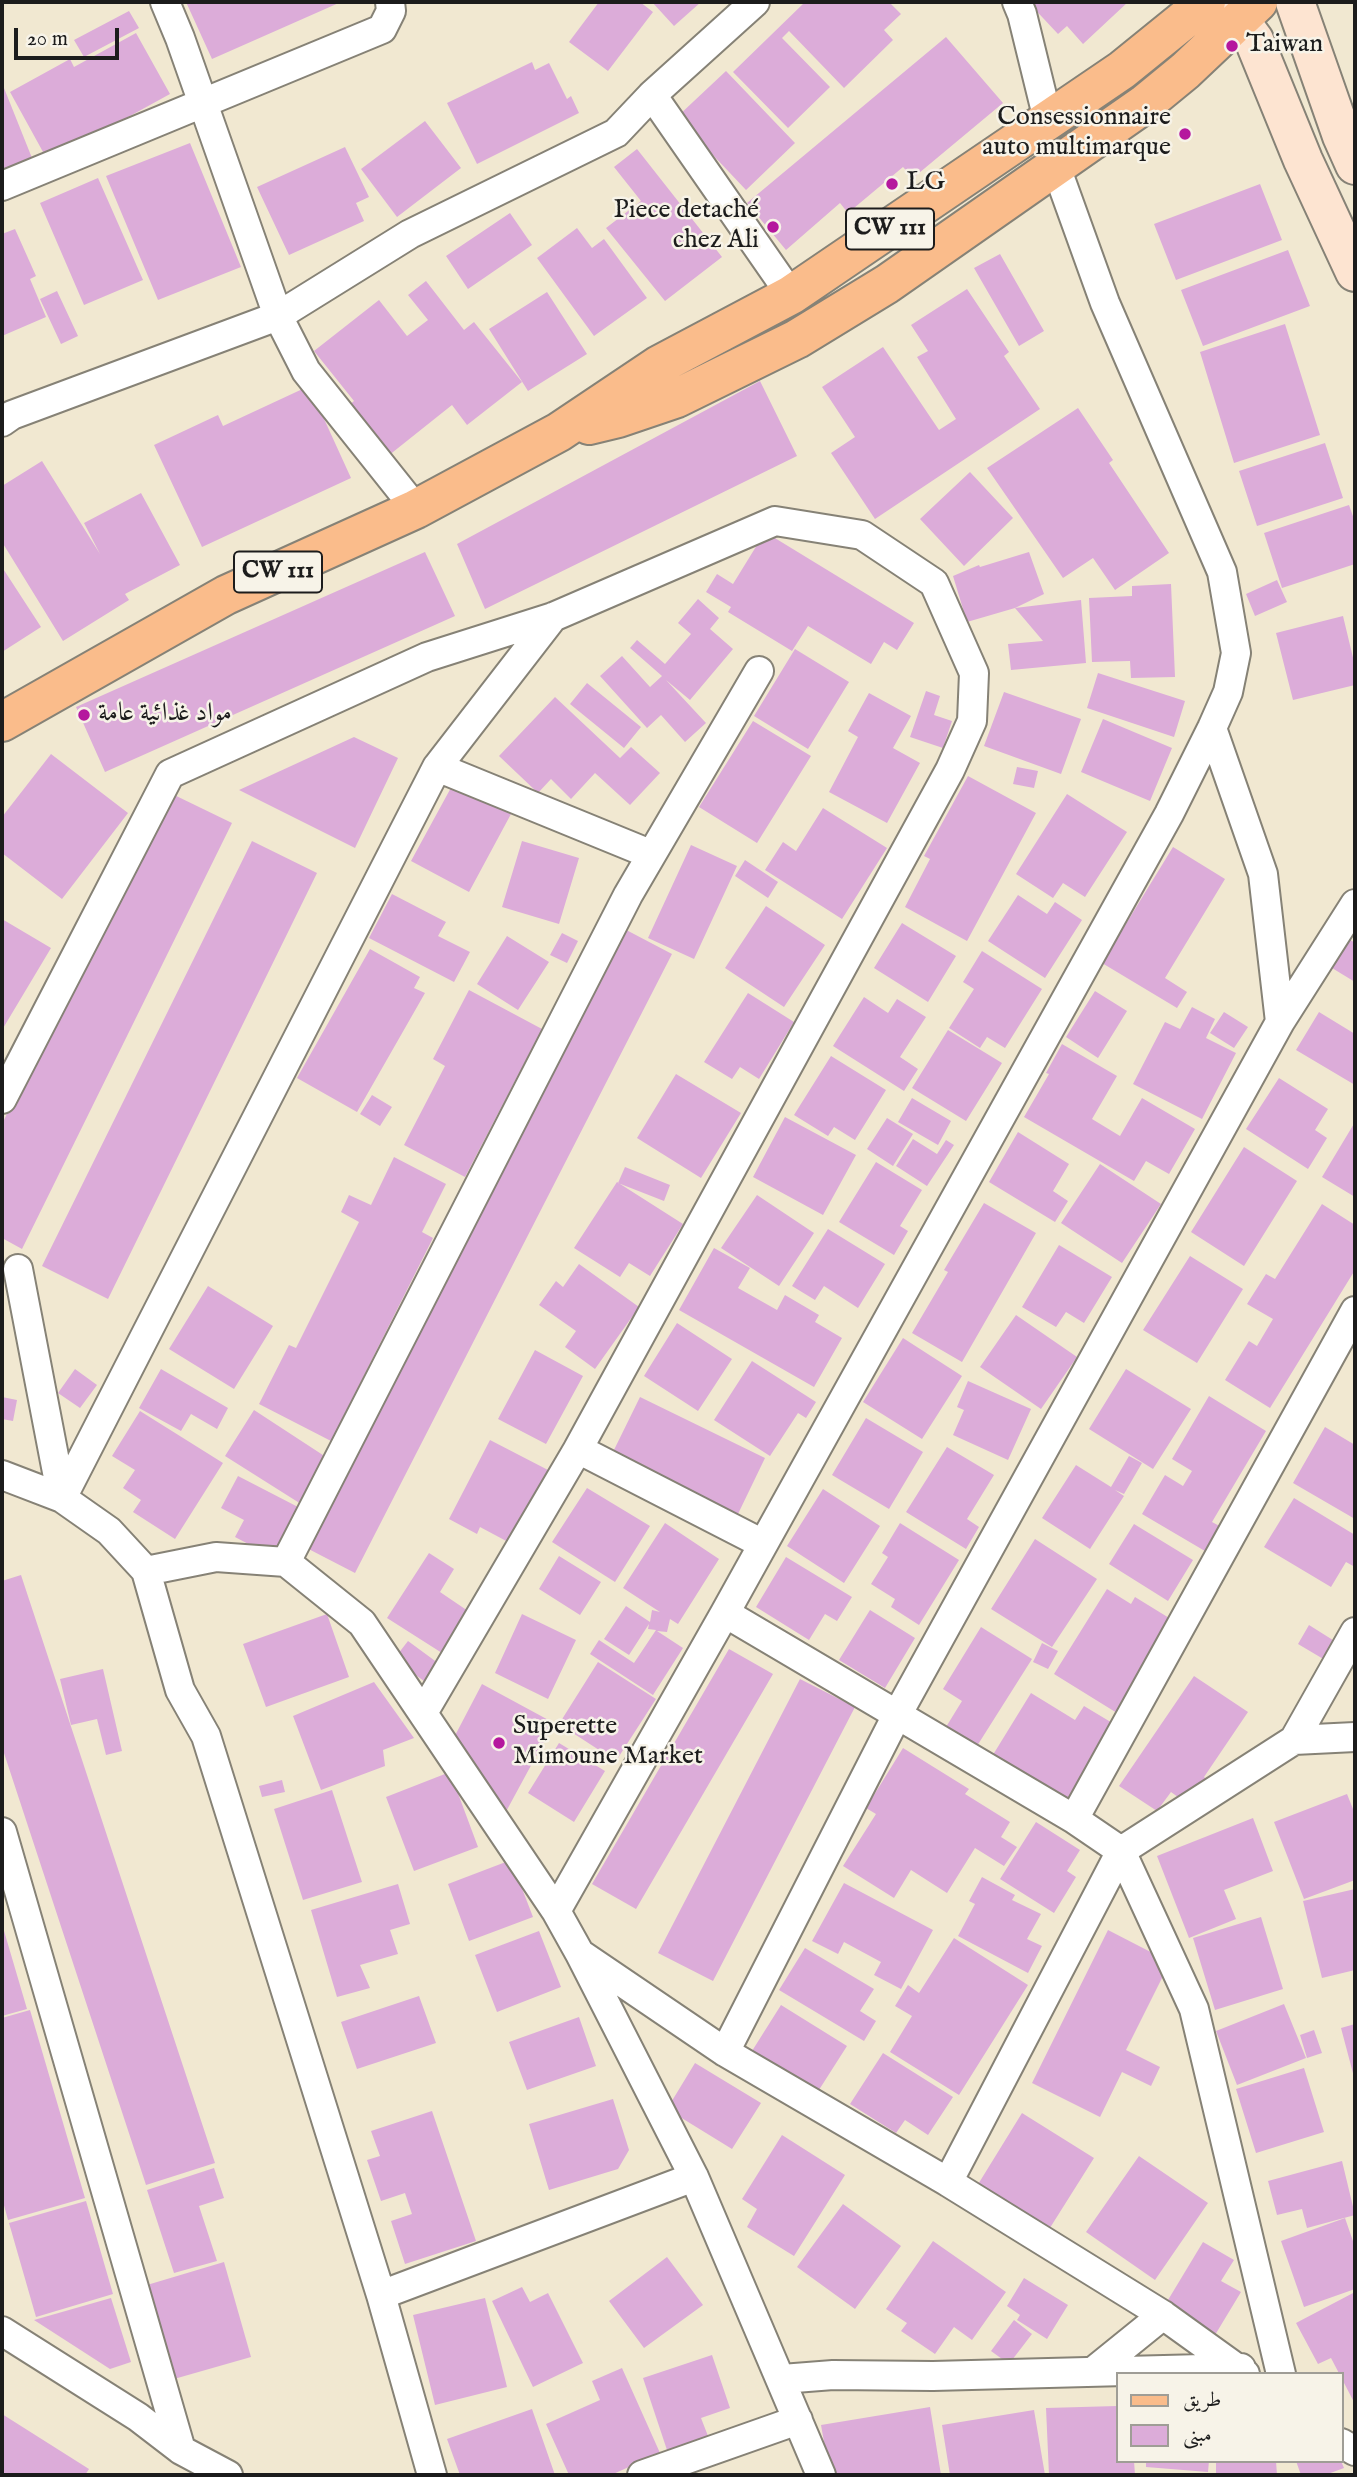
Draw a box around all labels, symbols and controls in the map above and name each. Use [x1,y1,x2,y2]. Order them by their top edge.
scale bar [18,14,122,58]
text: 20 m [27,26,68,53]
place label: Taiwan [1246,30,1323,62]
marker: Taiwan [1224,38,1240,54]
place label: Consessionnaire auto multimarque [982,103,1171,164]
marker: Consessionnaire auto multimarque [1177,126,1193,142]
place label: LG [906,168,945,200]
marker: LG [884,176,900,192]
place label: Piece detaché chez Ali [614,196,759,258]
road number: CW 111 [846,209,934,250]
marker: Piece detaché chez Ali [765,219,781,235]
road number: CW 111 [234,552,322,592]
place label: مواد غذائية عامة [98,699,232,731]
marker: مواد غذائية عامة [76,707,92,723]
place label: Superette Mimoune Market [513,1712,703,1774]
marker: Superette Mimoune Market [491,1735,507,1751]
legend [1116,2372,1343,2463]
text: طريق [1183,2387,1221,2414]
text: مبنى [1183,2422,1212,2449]

